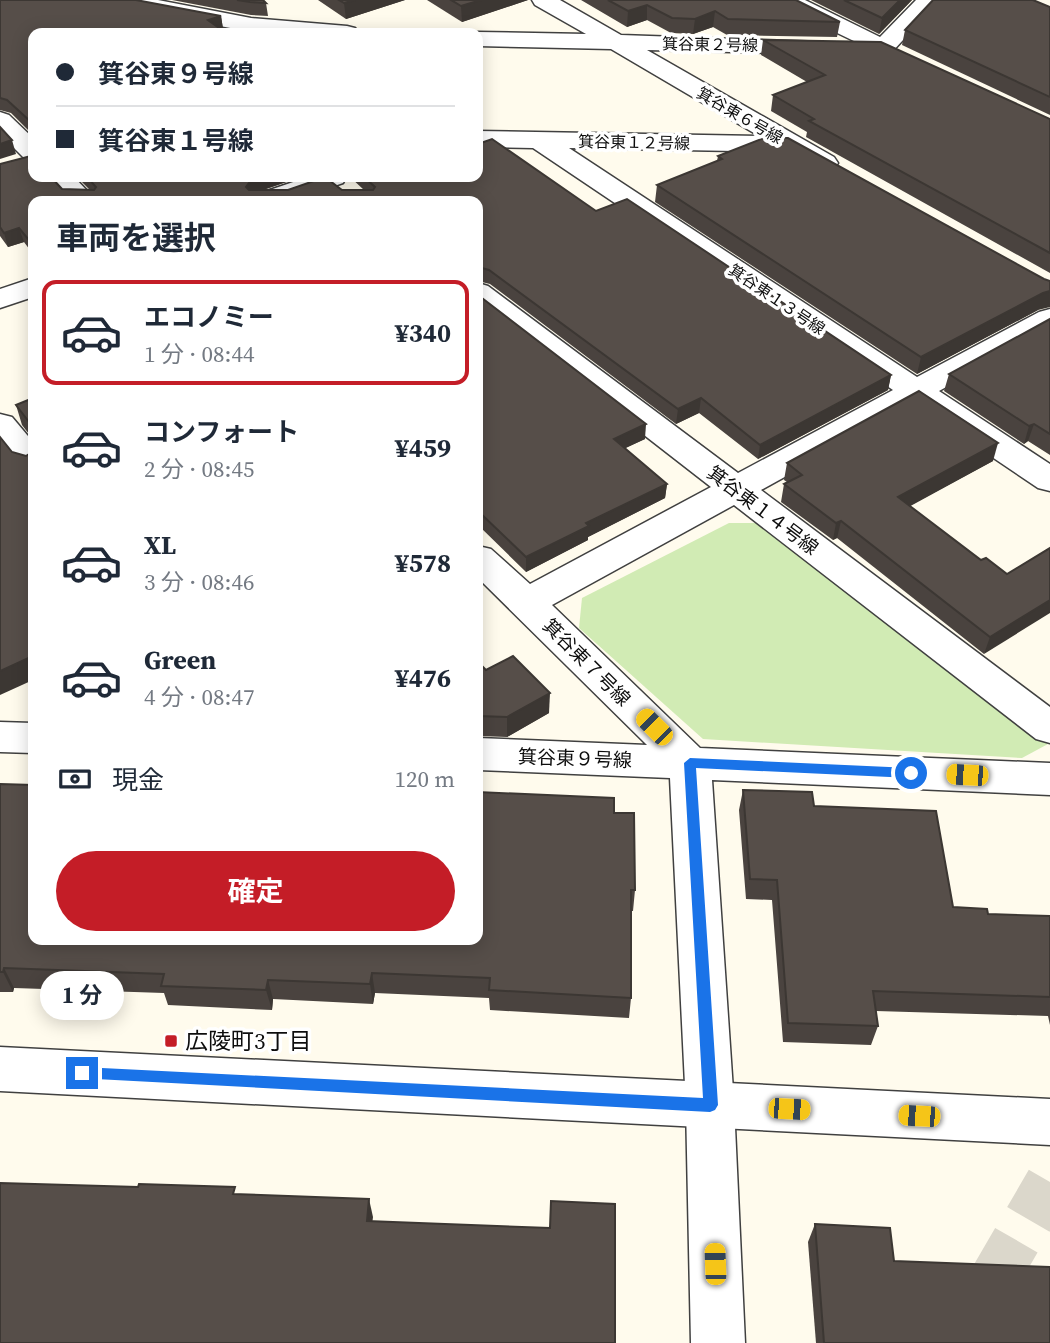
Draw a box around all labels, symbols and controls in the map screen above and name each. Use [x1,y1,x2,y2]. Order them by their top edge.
street label: 箕谷東２号線 [662,32,758,56]
text: 箕谷東９号線 [98,56,254,92]
street label: 箕谷東６号線 [693,81,787,149]
text: 箕谷東１号線 [98,123,254,159]
street label: 箕谷東１２号線 [578,130,690,154]
text: 車両を選択 [56,216,216,260]
street label: 箕谷東１３号線 [724,259,830,339]
text: エコノミー [144,299,274,335]
icon: car [60,301,123,364]
text: ¥340 [395,315,451,351]
text: 1 分 · 08:44 [144,338,254,370]
text: コンフォート [144,414,299,450]
icon: car [60,416,123,479]
text: ¥459 [395,430,451,466]
text: 2 分 · 08:45 [144,453,254,485]
street label: 箕谷東１４号線 [702,460,824,560]
text: XL [144,527,176,563]
icon: car [60,531,123,594]
text: ¥578 [395,545,451,581]
text: 3 分 · 08:46 [144,566,254,598]
street label: 箕谷東７号線 [537,612,637,712]
text: Green [144,642,216,678]
icon: car [60,646,123,709]
text: ¥476 [395,660,451,696]
text: 4 分 · 08:47 [144,681,254,713]
car [632,705,677,749]
street label: 箕谷東９号線 [518,743,632,773]
route start [895,757,927,789]
icon: cash [56,760,94,798]
text: 現金 [112,762,164,798]
text: 120 m [394,763,455,795]
car [946,763,989,787]
button: 確定 [56,851,455,931]
callout: 1 分 [40,972,124,1020]
text: 1 分 [62,979,102,1011]
place label: 広陵町3丁目 [185,1025,312,1057]
marker: 広陵町3丁目 [163,1033,179,1049]
route end [66,1057,98,1089]
car [768,1097,811,1121]
car [898,1104,941,1128]
car [704,1243,727,1285]

